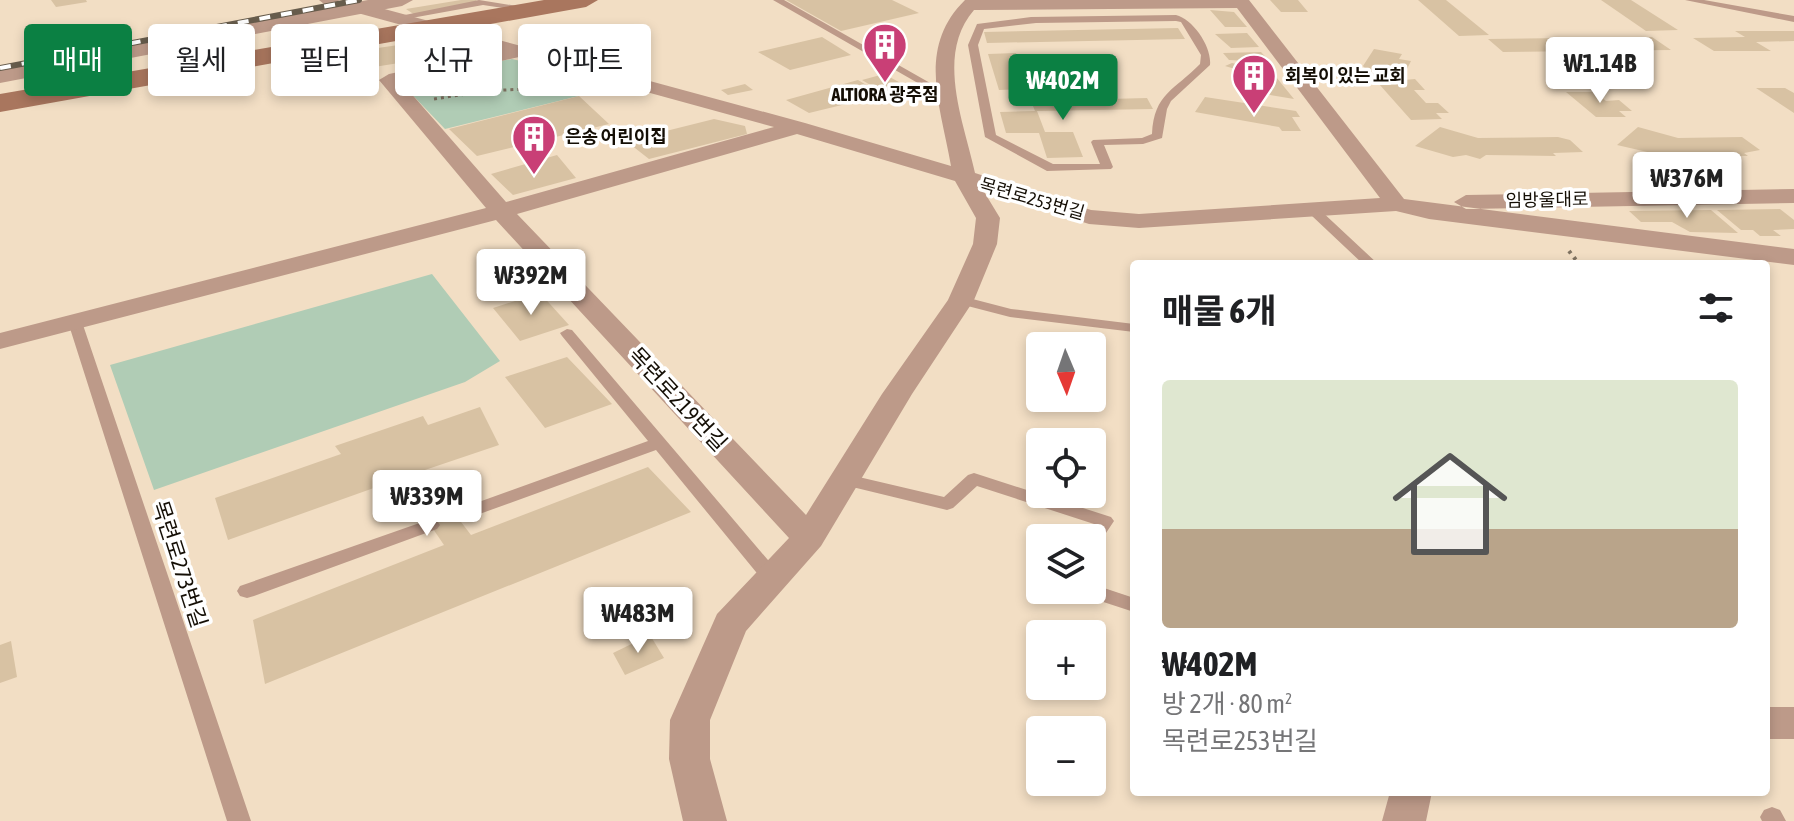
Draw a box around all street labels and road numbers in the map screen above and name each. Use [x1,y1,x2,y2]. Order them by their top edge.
street label: 목련로253번길 [977,174,1087,224]
street label: 임방울대로 [1505,188,1589,211]
street label: 목련로219번길 [623,342,733,456]
street label: 목련로273번길 [147,497,213,631]

